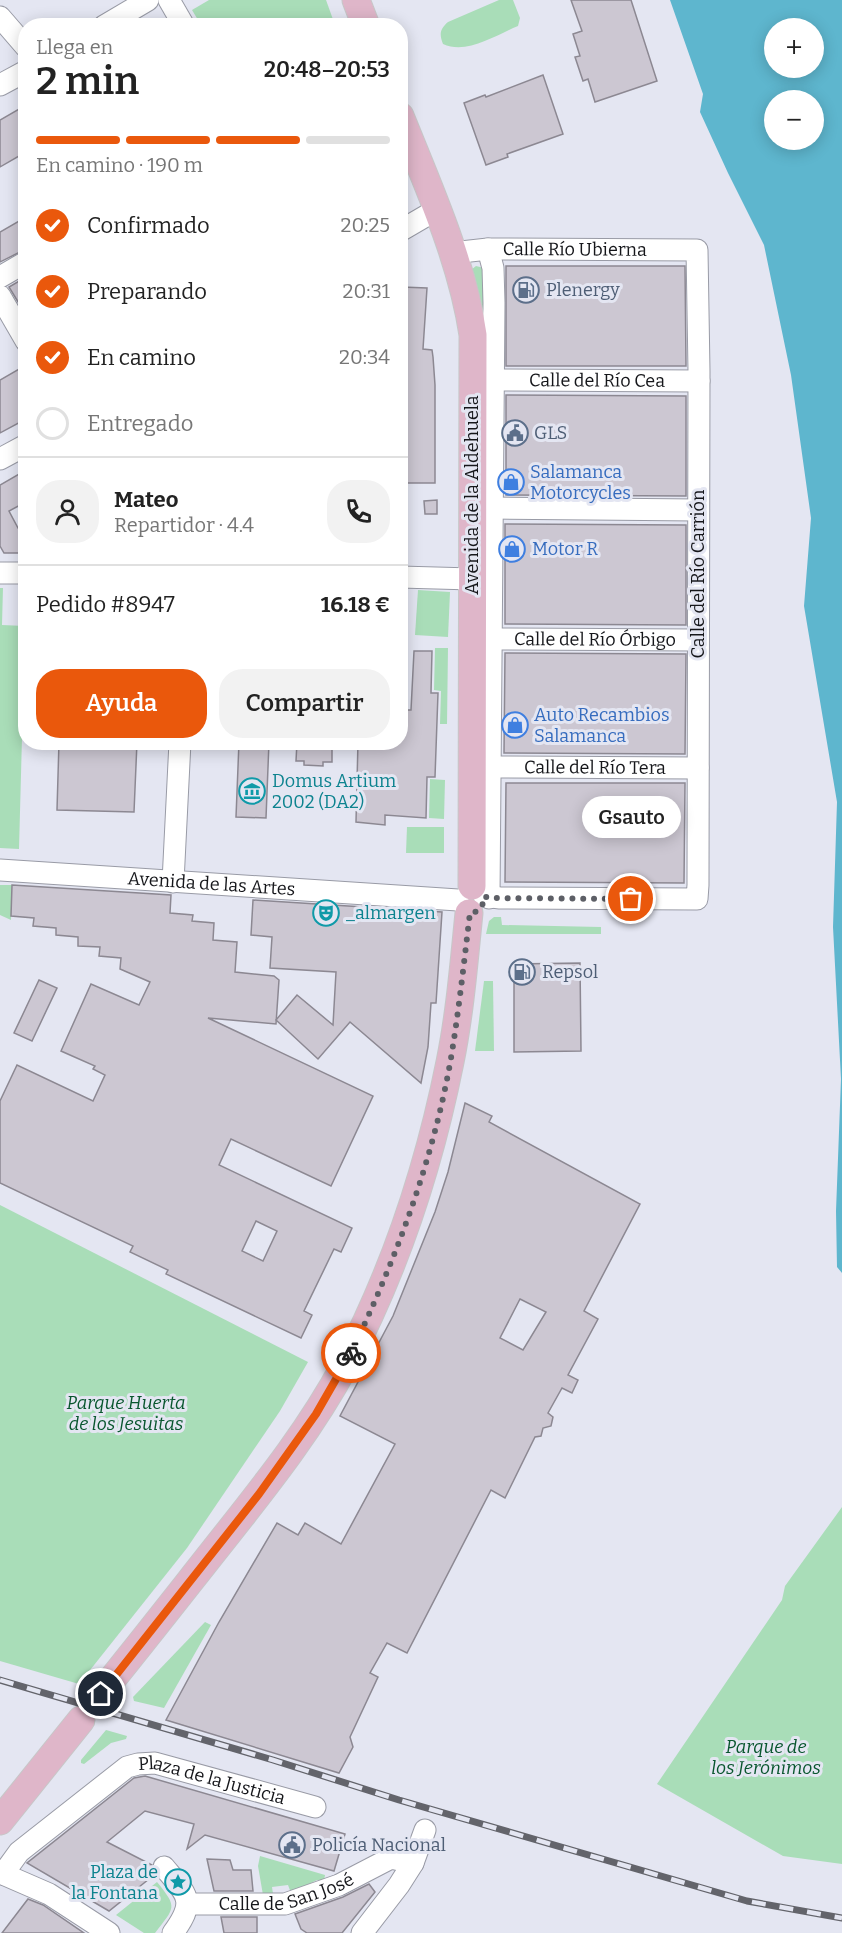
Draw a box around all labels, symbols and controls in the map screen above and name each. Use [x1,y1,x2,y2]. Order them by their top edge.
map controls [764,18,824,150]
button: + [764,18,824,78]
text: Llega en [36,35,113,59]
text: 20:48–20:53 [264,56,390,83]
text: 2 min [36,58,139,104]
button: − [764,90,824,150]
text: En camino · 190 m [36,153,203,177]
icon: check [36,209,69,242]
text: Confirmado [87,212,210,239]
text: 20:25 [341,213,390,237]
street label: Calle Río Ubierna [503,238,647,261]
icon: check [36,275,69,308]
fuel station icon: Plenergy [511,275,541,305]
text: Preparando [87,278,207,305]
text: 20:31 [343,279,390,303]
place label: Plenergy [546,279,620,301]
icon: check [36,341,69,374]
text: En camino [87,344,196,371]
text: 20:34 [339,345,390,369]
street label: Calle del Río Cea [529,369,665,392]
street label: Avenida de la Aldehuela [461,395,483,595]
text: Entregado [87,410,193,437]
public building icon: GLS [500,418,530,448]
place label: GLS [534,422,567,444]
place label: Salamanca Motorcycles [530,461,631,504]
shop icon: Salamanca Motorcycles [496,467,526,497]
button: person [36,480,99,543]
button: phone [327,480,390,543]
text: Mateo [114,486,178,513]
street label: Calle del Río Carrión [687,489,709,658]
text: Repartidor · 4.4 [114,513,254,537]
shop icon: Motor R [497,534,527,564]
place label: Motor R [532,538,598,560]
text: Pedido #8947 [36,591,175,618]
text: 16.18 € [321,591,390,618]
street label: Calle del Río Órbigo [514,628,676,651]
button: Ayuda [36,669,207,738]
button: Compartir [219,669,390,738]
place label: Auto Recambios Salamanca [534,704,670,747]
shop icon: Auto Recambios Salamanca [500,710,530,740]
street label: Calle del Río Tera [524,756,666,779]
place label: Domus Artium 2002 (DA2) [272,770,396,813]
museum icon: Domus Artium 2002 (DA2) [237,776,267,806]
callout: Gsauto [582,797,680,839]
text: Gsauto [598,805,665,829]
street label: Avenida de las Artes [127,867,296,900]
pin [605,873,656,924]
icon: bag [614,882,647,915]
theatre icon: _almargen [311,898,341,928]
place label: _almargen [345,902,436,924]
fuel station icon: Repsol [507,957,537,987]
place label: Repsol [542,961,598,983]
courier [321,1323,381,1383]
icon: bike [335,1337,368,1370]
park label: Parque Huerta de los Jesuitas [66,1392,186,1435]
pin [75,1668,126,1719]
icon: home [84,1677,117,1710]
park label: Parque de los Jerónimos [711,1736,821,1779]
street label: Plaza de la Justicia [138,1752,288,1809]
public building icon: Policía Nacional [277,1830,307,1860]
place label: Policía Nacional [312,1834,446,1856]
place label: Plaza de la Fontana [71,1861,158,1904]
place icon: Plaza de la Fontana [163,1867,193,1897]
street label: Calle de San José [219,1868,358,1915]

